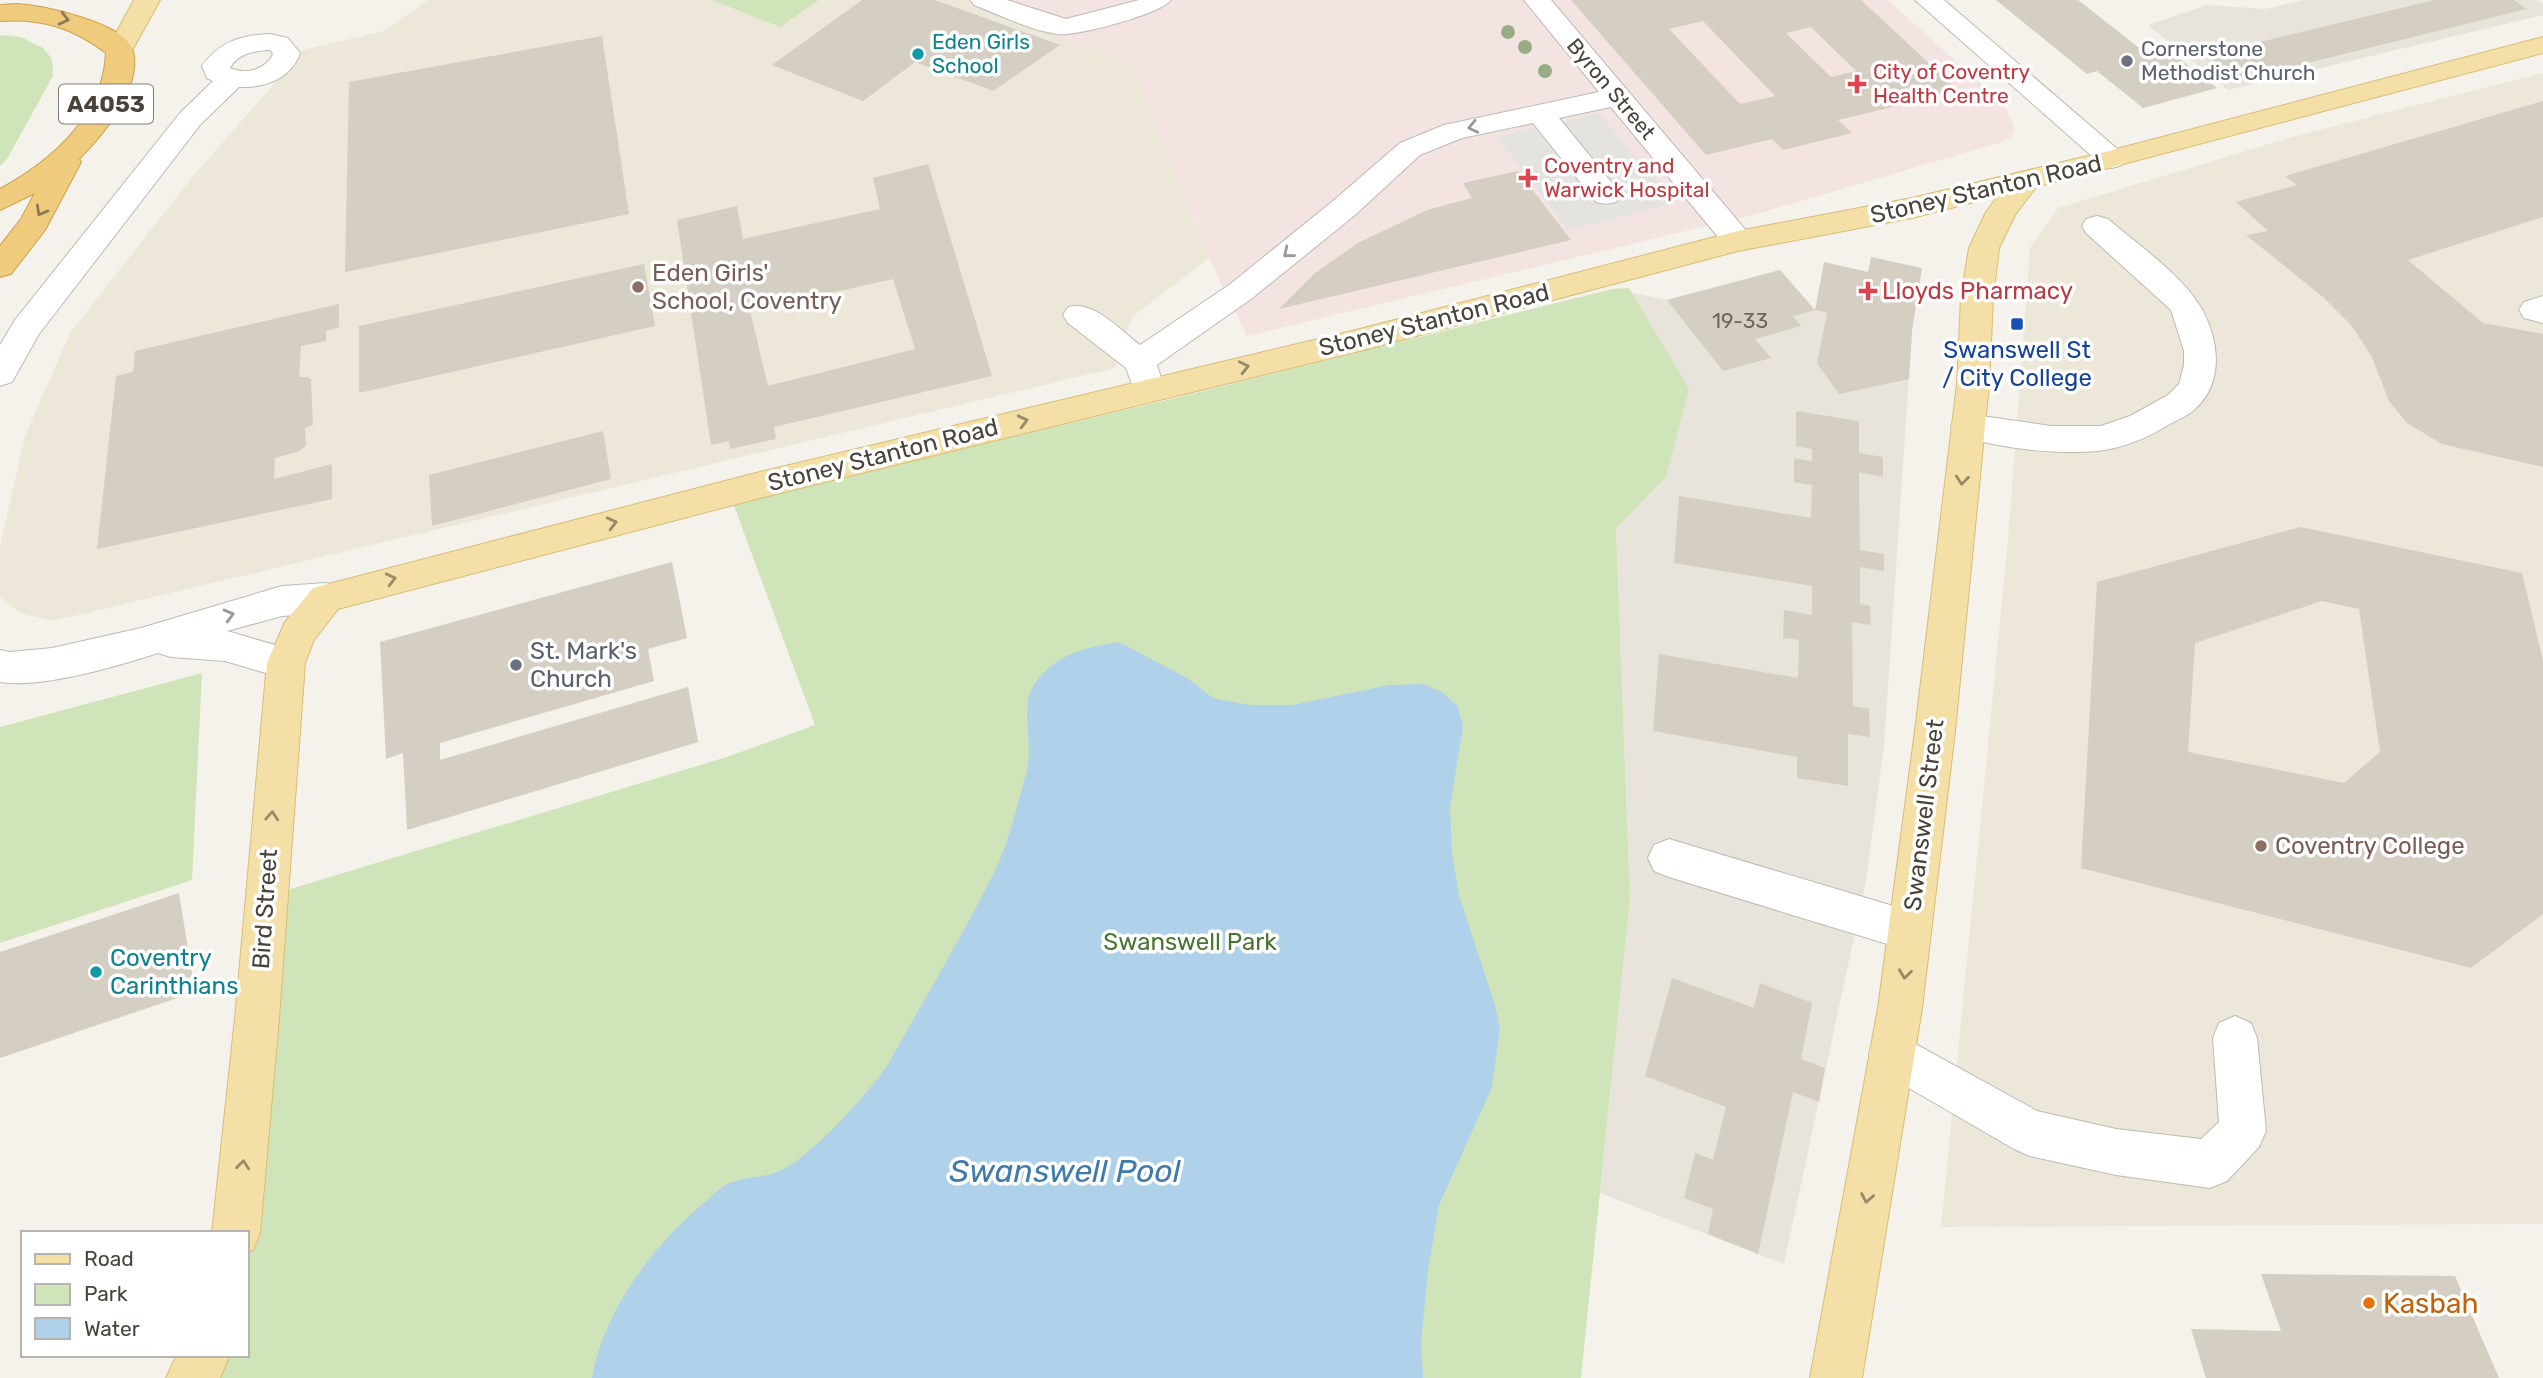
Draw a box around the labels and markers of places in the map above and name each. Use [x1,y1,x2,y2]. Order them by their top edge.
place label: Eden Girls School [932,29,1030,78]
place label: Cornerstone Methodist Church [2141,36,2316,85]
marker: Eden Girls School [910,46,926,62]
marker: Cornerstone Methodist Church [2119,53,2135,69]
place label: City of Coventry Health Centre [1873,59,2031,108]
marker: City of Coventry Health Centre [1847,74,1867,94]
place label: Coventry and Warwick Hospital [1544,153,1709,202]
marker: Coventry and Warwick Hospital [1518,168,1538,188]
place label: Eden Girls' School, Coventry [652,259,842,315]
place label: Lloyds Pharmacy [1882,277,2073,305]
marker: Eden Girls' School, Coventry [630,279,646,295]
marker: Lloyds Pharmacy [1860,283,1876,299]
marker: Swanswell St / City College [2009,316,2025,332]
place label: Swanswell St / City College [1942,336,2092,392]
place label: St. Mark's Church [530,637,637,693]
marker: St. Mark's Church [508,657,524,673]
place label: Coventry College [2275,832,2465,860]
marker: Coventry College [2253,838,2269,854]
place label: Coventry Carinthians [110,944,238,1000]
marker: Coventry Carinthians [88,964,104,980]
place label: Kasbah [2383,1287,2479,1320]
marker: Kasbah [2361,1295,2377,1311]

